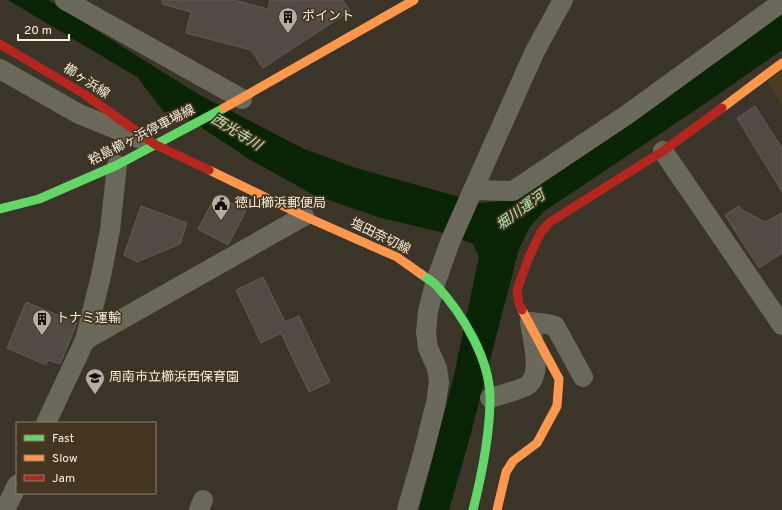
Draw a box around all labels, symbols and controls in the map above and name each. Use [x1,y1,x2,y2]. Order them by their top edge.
building icon: ポイント [277,6,299,34]
place label: ポイント [302,9,354,25]
scale bar [18,16,69,42]
text: 20 m [24,23,52,39]
street label: 櫛ヶ浜線 [60,60,113,103]
street label: 粭島櫛ヶ浜停車場線 [86,101,198,170]
water label: 西光寺川 [208,111,266,156]
water label: 堀川運河 [493,186,551,234]
public building icon: 徳山櫛浜郵便局 [210,193,232,221]
place label: 徳山櫛浜郵便局 [235,195,326,212]
street label: 塩田奈切線 [347,215,413,258]
building icon: トナミ運輸 [31,308,53,336]
place label: トナミ運輸 [56,310,121,327]
school or university icon: 周南市立櫛浜西保育園 [84,367,106,395]
place label: 周南市立櫛浜西保育園 [109,370,239,386]
legend [16,422,156,494]
text: Fast [52,431,74,447]
text: Slow [52,451,78,467]
text: Jam [52,471,75,487]

